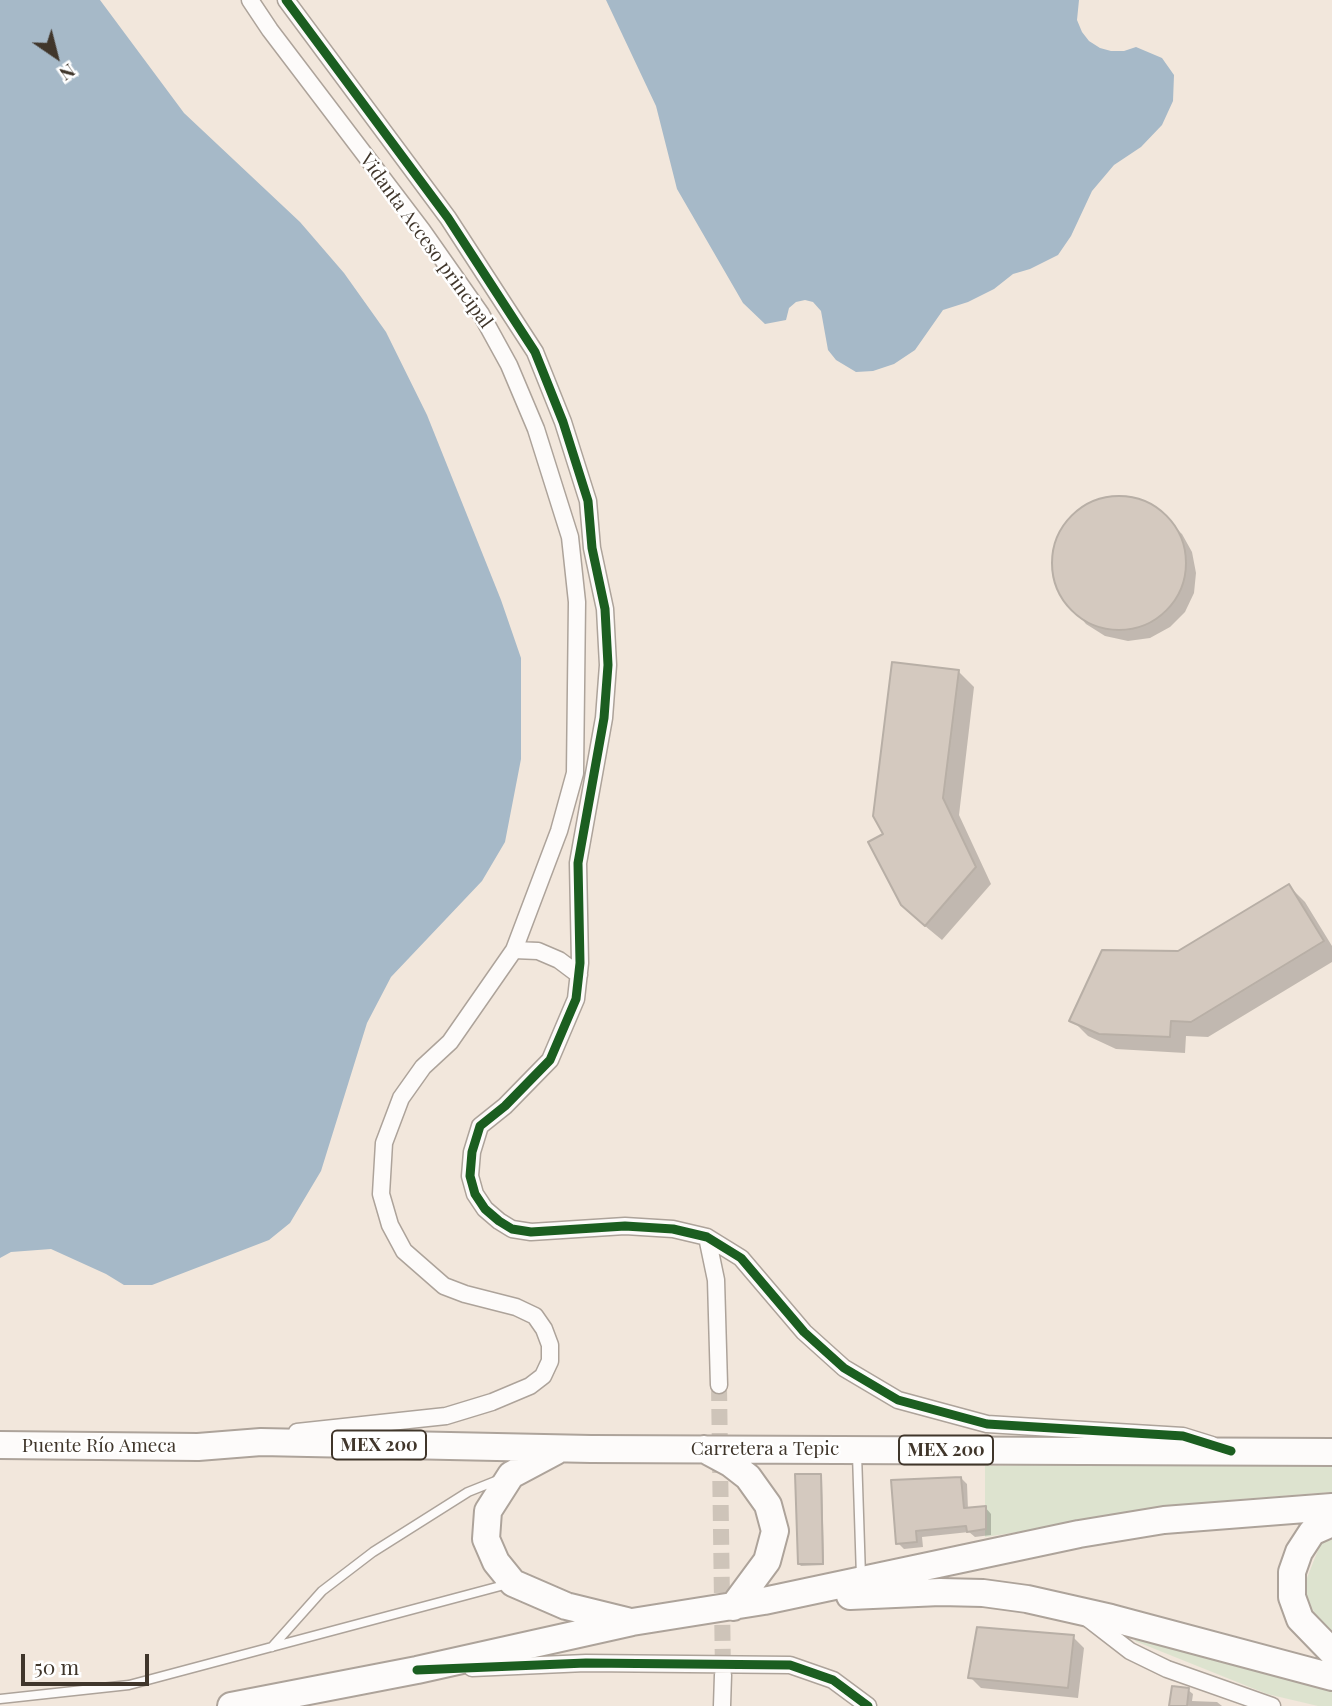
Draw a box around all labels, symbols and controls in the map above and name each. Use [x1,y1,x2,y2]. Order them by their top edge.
north arrow [21,21,91,91]
text: N [55,59,81,88]
street label: Vidanta Acceso principal [355,149,497,333]
road number: MEX 200 [332,1430,426,1460]
street label: Puente Río Ameca [22,1435,176,1457]
road number: MEX 200 [899,1436,993,1464]
street label: Carretera a Tepic [691,1438,839,1460]
scale bar [24,1640,152,1684]
text: 50 m [34,1652,79,1680]

